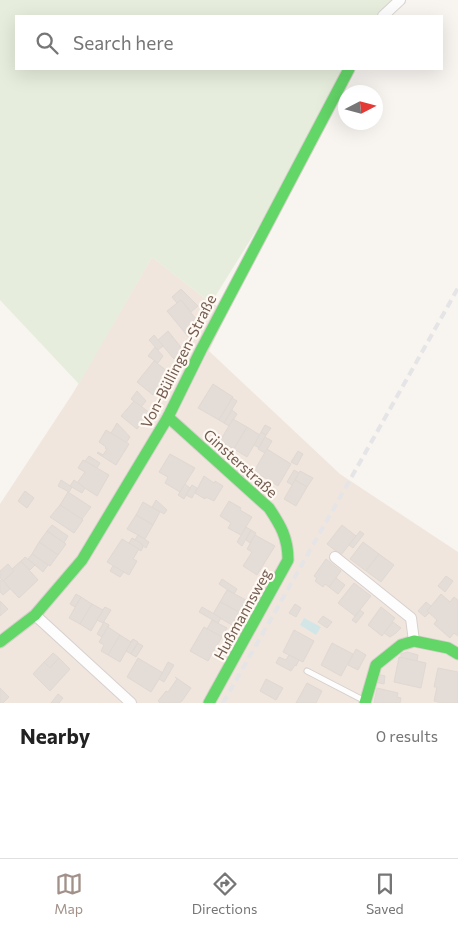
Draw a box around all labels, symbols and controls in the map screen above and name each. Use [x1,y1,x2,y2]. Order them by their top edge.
search box [15,15,443,70]
icon: search [33,29,61,57]
text: Search here [73,31,173,54]
north arrow [338,85,383,130]
street label: Von-Büllingen-Straße [136,291,220,431]
street label: Ginsterstraße [200,425,282,501]
street label: Hußmannsweg [210,565,274,663]
text: Nearby [20,723,90,748]
text: 0 results [376,726,438,745]
tab: Map [54,870,83,917]
tab: Directions [192,870,257,917]
tab: Saved [366,870,404,917]

